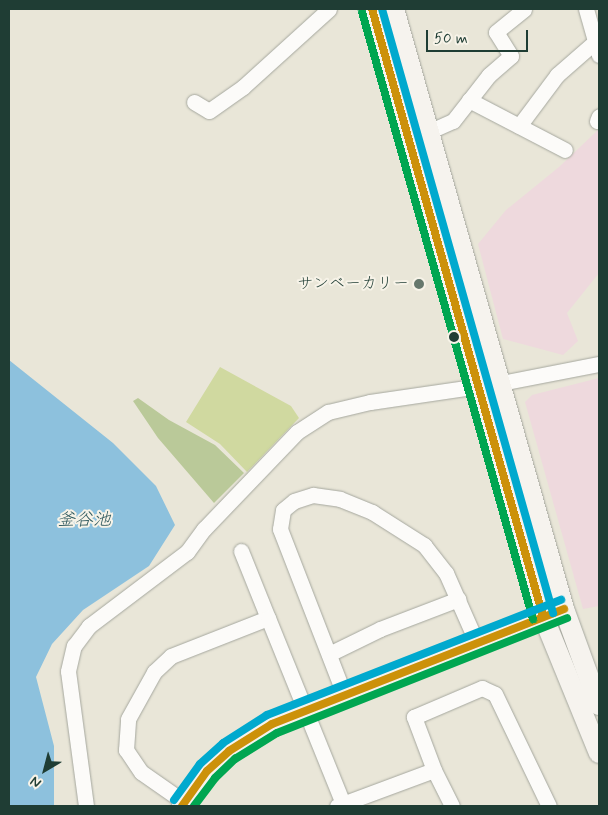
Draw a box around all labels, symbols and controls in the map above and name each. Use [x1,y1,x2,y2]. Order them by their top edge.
scale bar [428,20,530,52]
text: 50 m [434,29,468,49]
place label: サンベーカリー [297,274,409,294]
marker: サンベーカリー [413,278,425,290]
unlabelled marker [449,332,459,342]
water label: 釜谷池 [57,509,111,531]
north arrow [20,745,70,795]
text: N [27,772,45,792]

